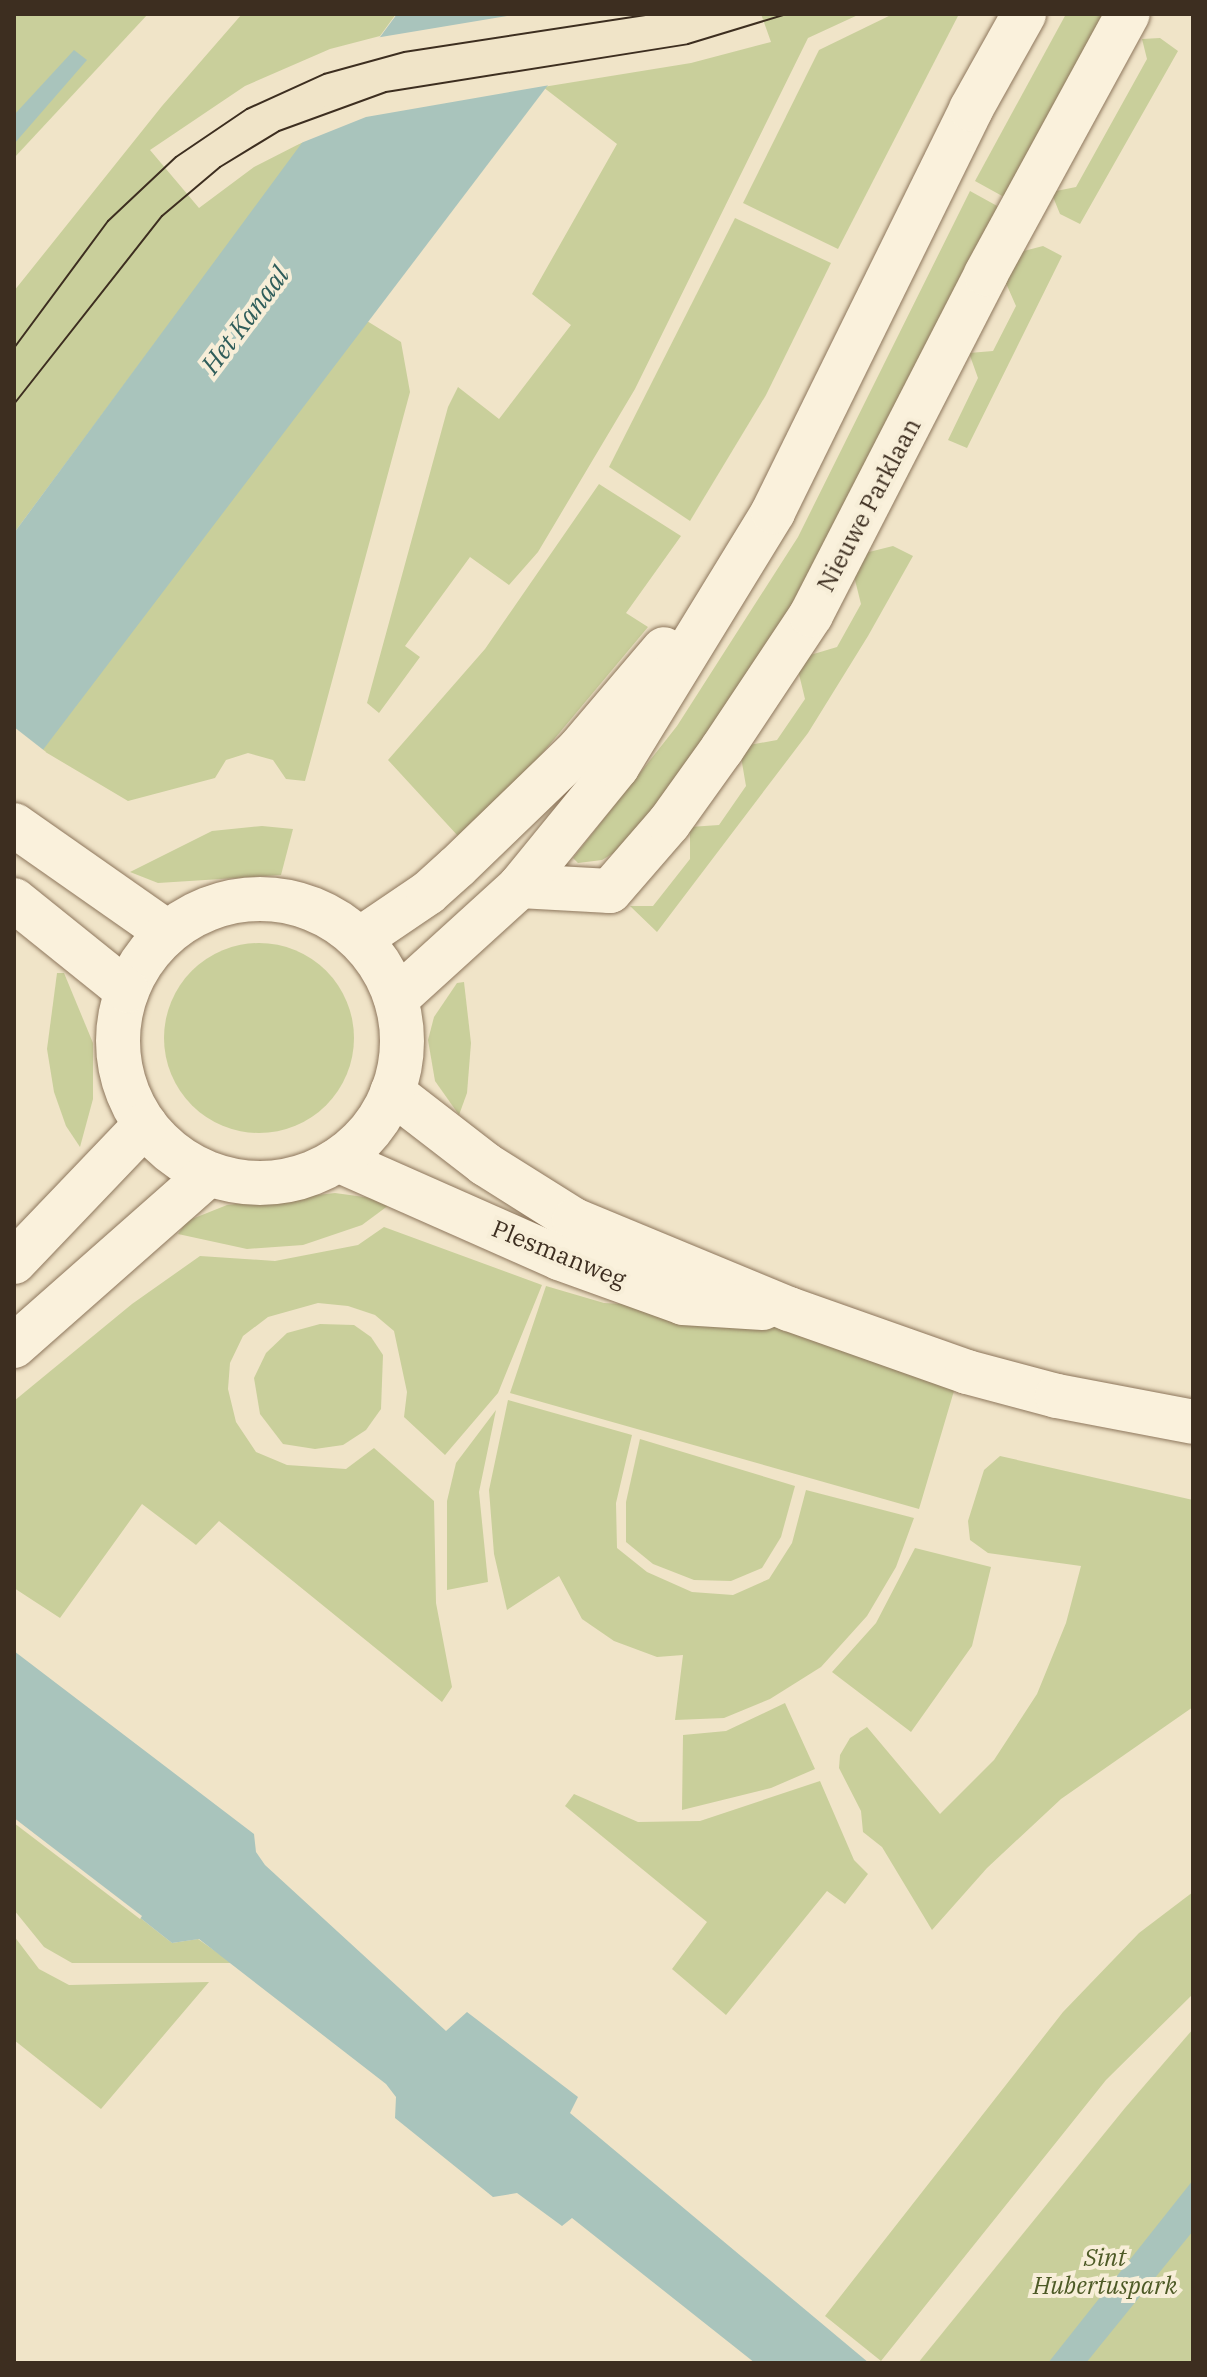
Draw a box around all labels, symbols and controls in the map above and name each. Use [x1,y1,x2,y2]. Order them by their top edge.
water label: Het Kanaal [195,260,295,380]
street label: Nieuwe Parklaan [811,413,927,597]
street label: Plesmanweg [488,1214,630,1294]
park label: Sint Hubertuspark [1033,2244,1177,2300]

